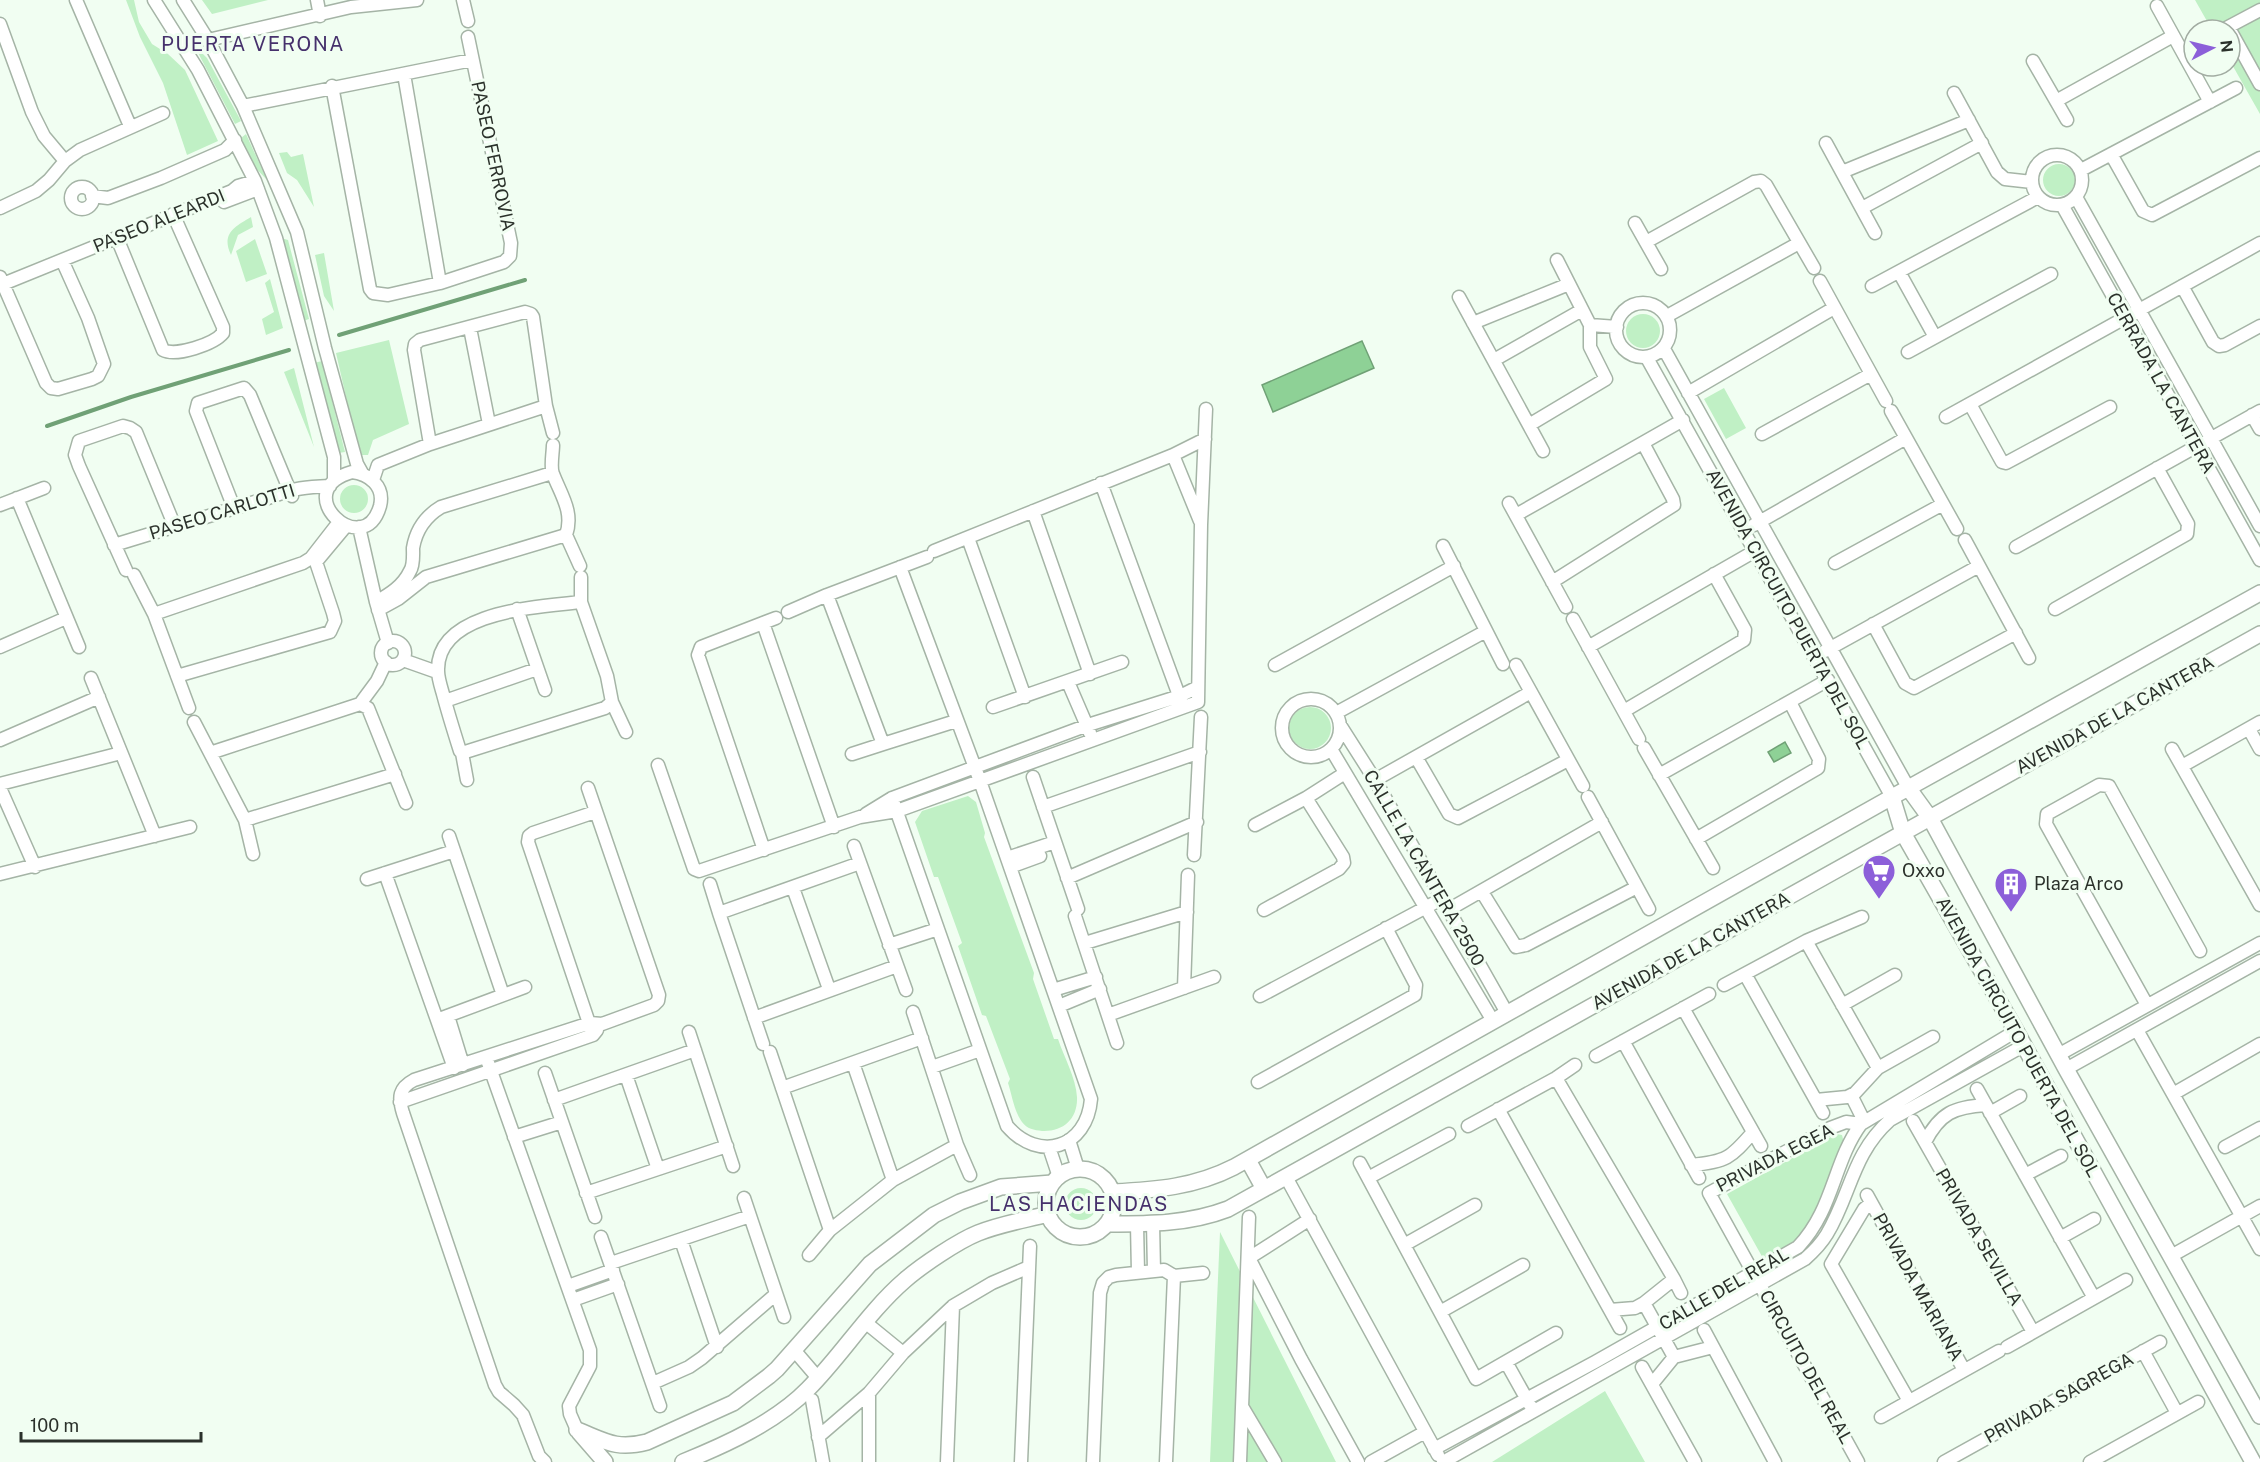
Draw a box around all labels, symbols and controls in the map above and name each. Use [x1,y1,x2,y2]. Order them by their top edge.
north arrow [2182,18,2242,78]
district label: PUERTA VERONA [161,32,345,56]
text: N [2216,39,2237,54]
street label: PASEO FERROVIA [467,79,520,233]
street label: PASEO ALEARDI [90,185,228,257]
street label: CERRADA LA CANTERA [2103,289,2220,477]
street label: AVENIDA CIRCUITO PUERTA DEL SOL [1702,465,1875,753]
street label: PASEO CARLOTTI [147,479,297,544]
street label: AVENIDA DE LA CANTERA [2012,651,2218,778]
street label: CALLE LA CANTERA 2500 [1360,766,1489,970]
supermarket icon: Oxxo [1861,853,1897,900]
place label: Oxxo [1902,860,1945,881]
building icon: Plaza Arco [1993,866,2029,913]
place label: Plaza Arco [2034,873,2123,894]
street label: AVENIDA DE LA CANTERA [1588,887,1794,1014]
street label: AVENIDA CIRCUITO PUERTA DEL SOL [1932,893,2105,1181]
street label: PRIVADA EGEA [1713,1119,1837,1196]
street label: PRIVADA SEVILLA [1932,1164,2027,1309]
district label: LAS HACIENDAS [989,1192,1169,1216]
street label: PRIVADA MARIANA [1869,1209,1968,1365]
street label: CALLE DEL REAL [1655,1243,1792,1334]
street label: CIRCUITO DEL REAL [1755,1286,1857,1447]
street label: PRIVADA SAGREGA [1981,1348,2137,1447]
scale bar [21,1405,201,1443]
text: 100 m [30,1415,79,1436]

